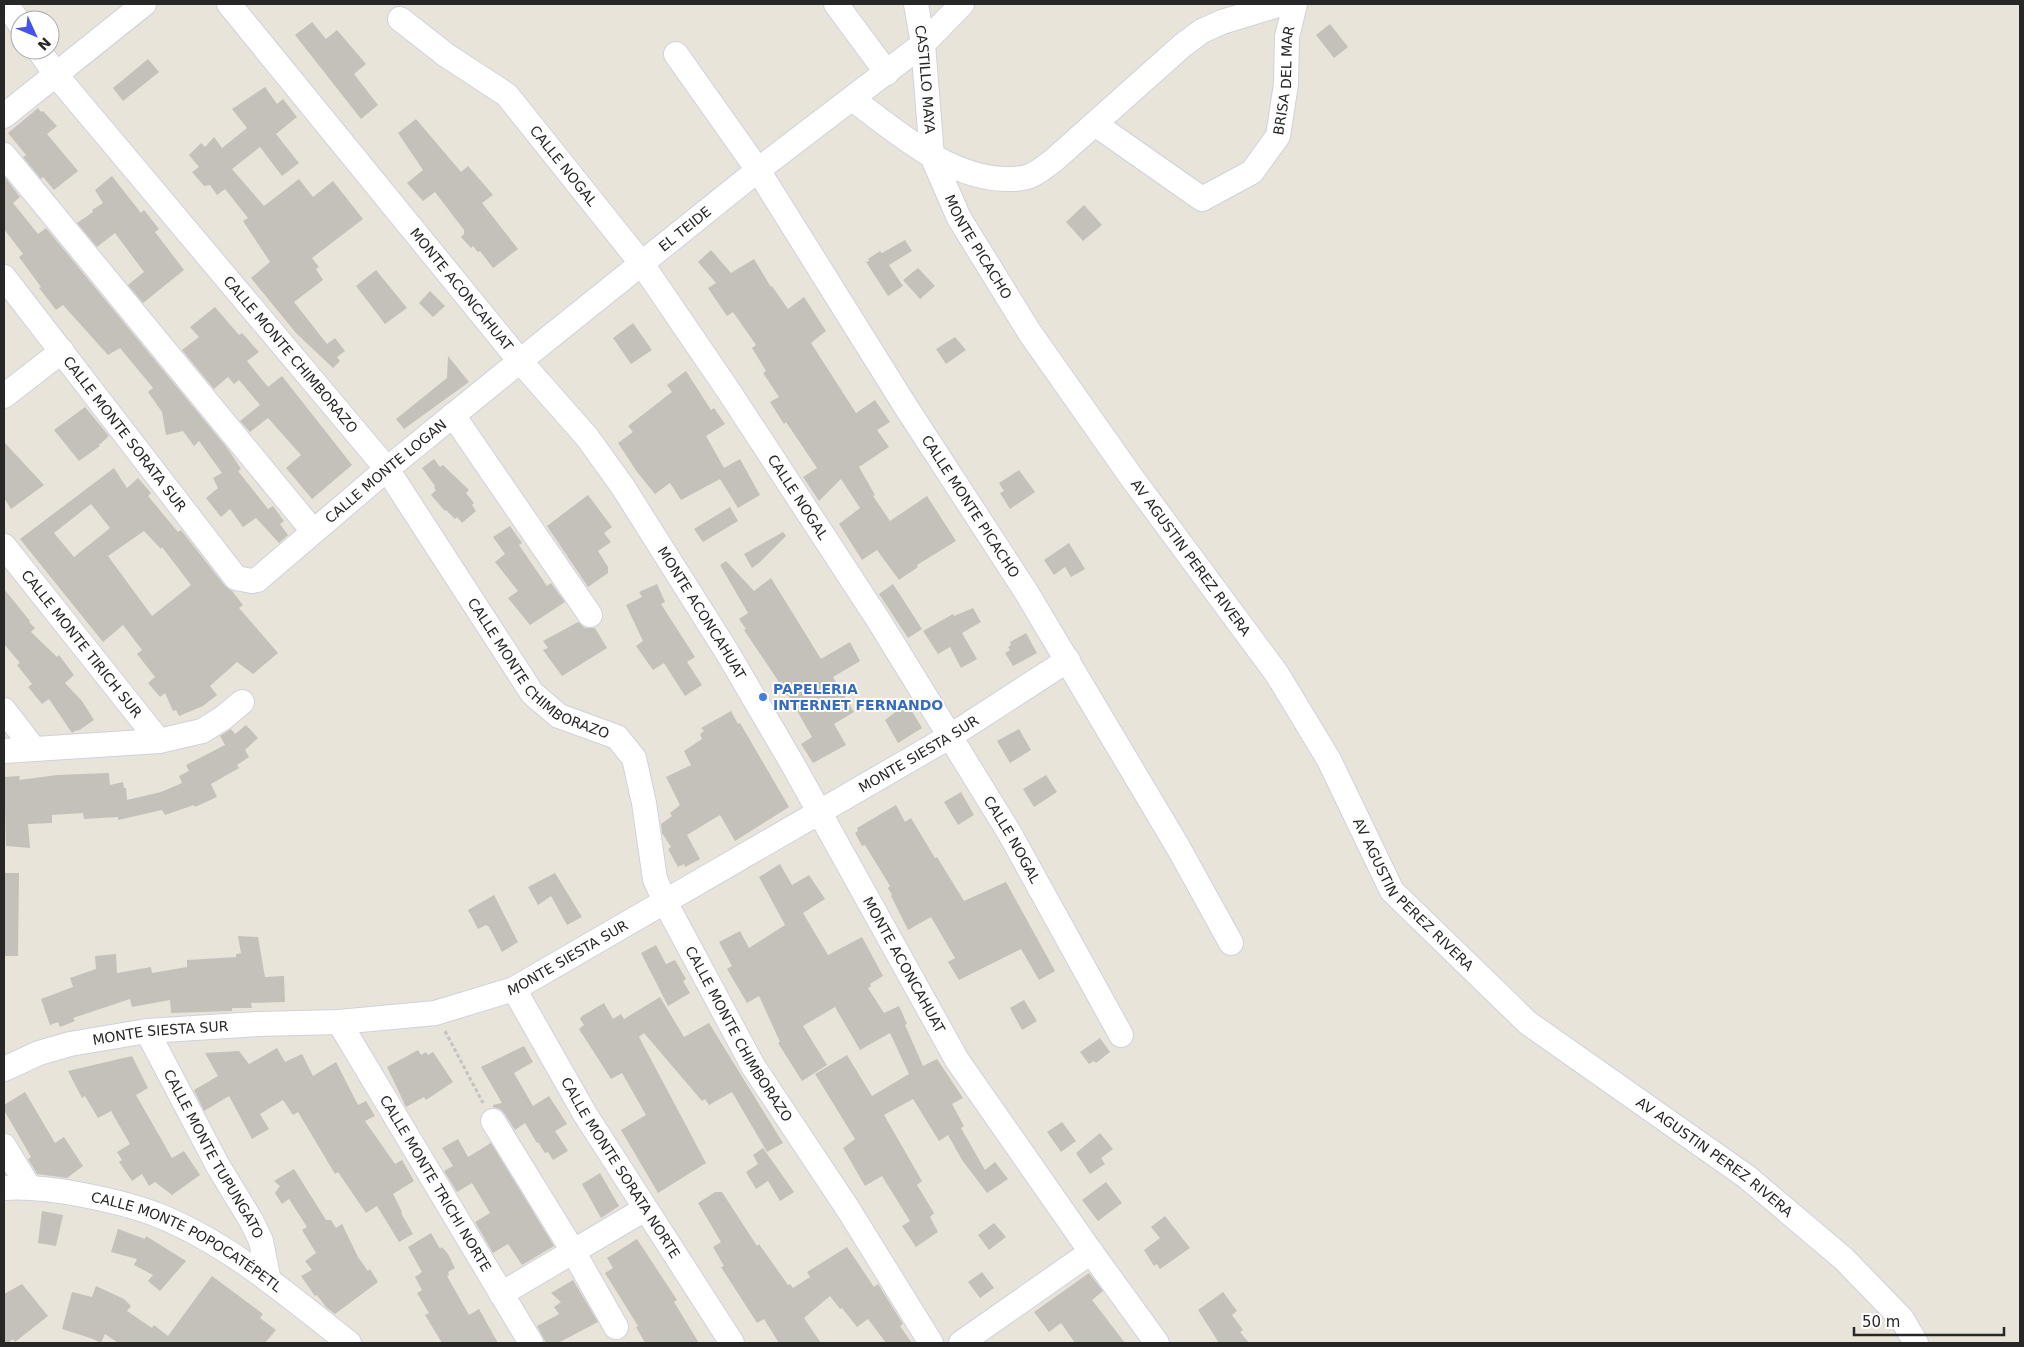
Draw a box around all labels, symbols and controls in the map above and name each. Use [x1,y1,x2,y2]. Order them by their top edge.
north arrow [10,10,60,60]
street label: CASTILLO MAYA [912,24,938,135]
street label: BRISA DEL MAR [1270,24,1298,136]
text: N [35,34,54,54]
street label: CALLE NOGAL [527,123,601,209]
street label: MONTE PICACHO [942,192,1015,302]
street label: EL TEIDE [655,203,714,254]
street label: MONTE ACONCAHUAT [407,225,516,354]
street label: CALLE MONTE CHIMBORAZO [220,273,361,436]
street label: CALLE MONTE SORATA SUR [60,353,190,515]
street label: CALLE MONTE LOGAN [322,416,450,526]
street label: CALLE MONTE PICACHO [918,432,1023,581]
street label: CALLE NOGAL [764,452,832,543]
street label: AV AGUSTIN PEREZ RIVERA [1128,476,1254,639]
street label: MONTE ACONCAHUAT [655,544,749,682]
street label: CALLE MONTE TIRICH SUR [18,567,145,721]
street label: CALLE MONTE CHIMBORAZO [465,595,611,742]
place label: PAPELERIA INTERNET FERNANDO [773,681,943,713]
marker: PAPELERIA INTERNET FERNANDO [757,691,769,703]
street label: MONTE SIESTA SUR [856,712,982,796]
street label: CALLE NOGAL [981,793,1044,886]
street label: AV AGUSTIN PEREZ RIVERA [1350,815,1477,974]
street label: MONTE ACONCAHUAT [860,894,949,1036]
street label: MONTE SIESTA SUR [506,917,631,999]
street label: CALLE MONTE CHIMBORAZO [682,943,796,1125]
street label: MONTE SIESTA SUR [91,1018,229,1048]
street label: CALLE MONTE TUPUNGATO [161,1067,267,1241]
street label: CALLE MONTE SORATA NORTE [558,1074,683,1261]
street label: CALLE MONTE TRICHI NORTE [377,1092,494,1274]
street label: AV AGUSTIN PEREZ RIVERA [1633,1094,1796,1220]
street label: CALLE MONTE POPOCATÉPETL [90,1189,285,1295]
scale bar [1854,1304,2004,1336]
text: 50 m [1862,1313,1900,1331]

